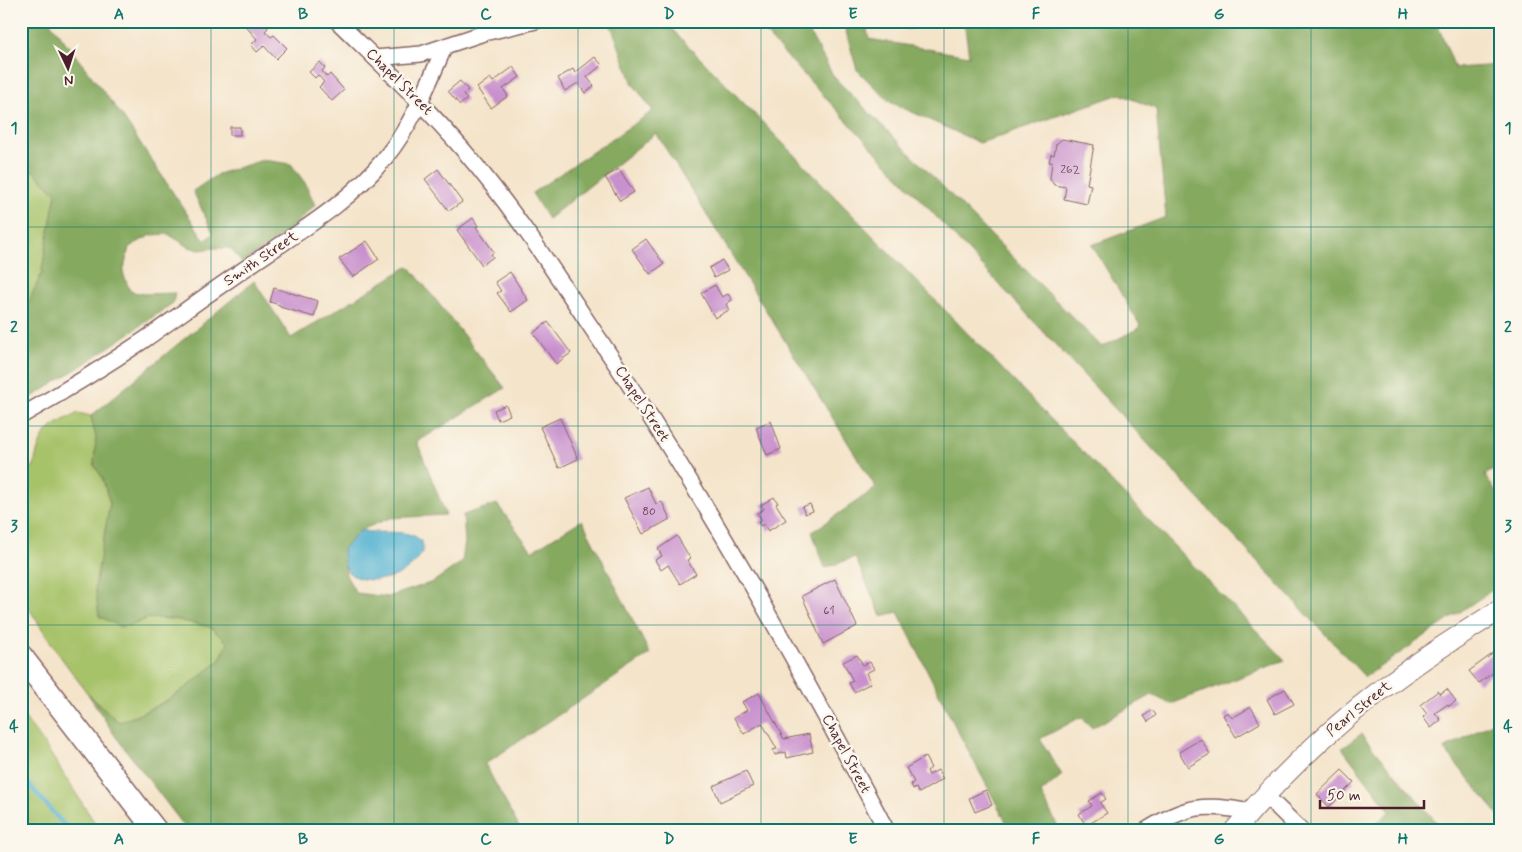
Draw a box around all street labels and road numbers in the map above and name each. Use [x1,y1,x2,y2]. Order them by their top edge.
street label: Chapel Street [361,44,437,120]
street label: Smith Street [220,227,302,291]
street label: Chapel Street [610,362,674,446]
street label: Pearl Street [1322,676,1396,741]
street label: Chapel Street [817,711,875,797]

